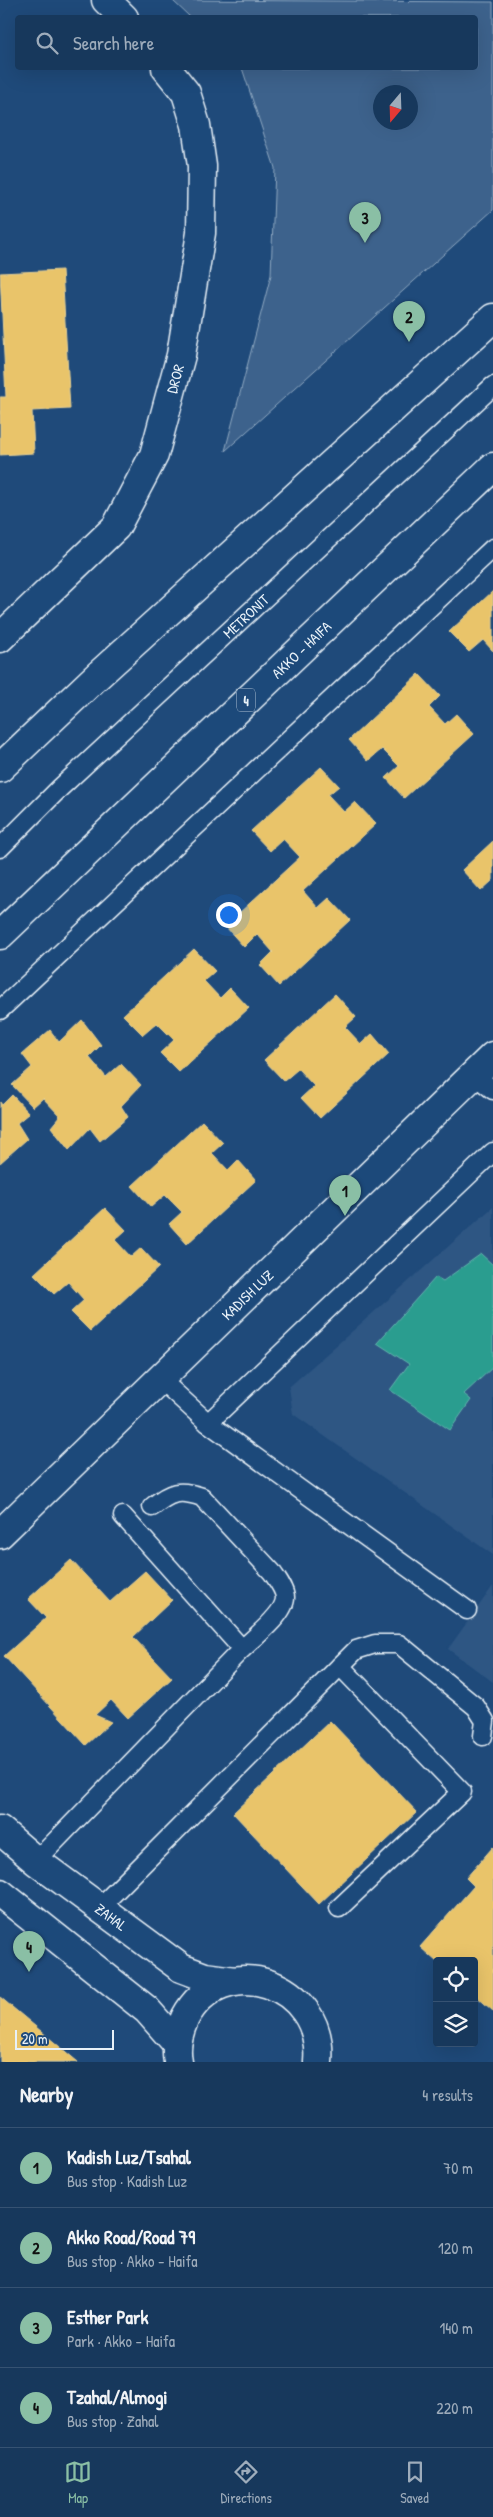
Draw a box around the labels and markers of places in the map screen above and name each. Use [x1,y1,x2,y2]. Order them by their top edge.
pin: 3 [349,202,381,243]
pin: 2 [393,301,425,342]
pin: 1 [329,1175,361,1216]
pin: 4 [13,1931,45,1972]

